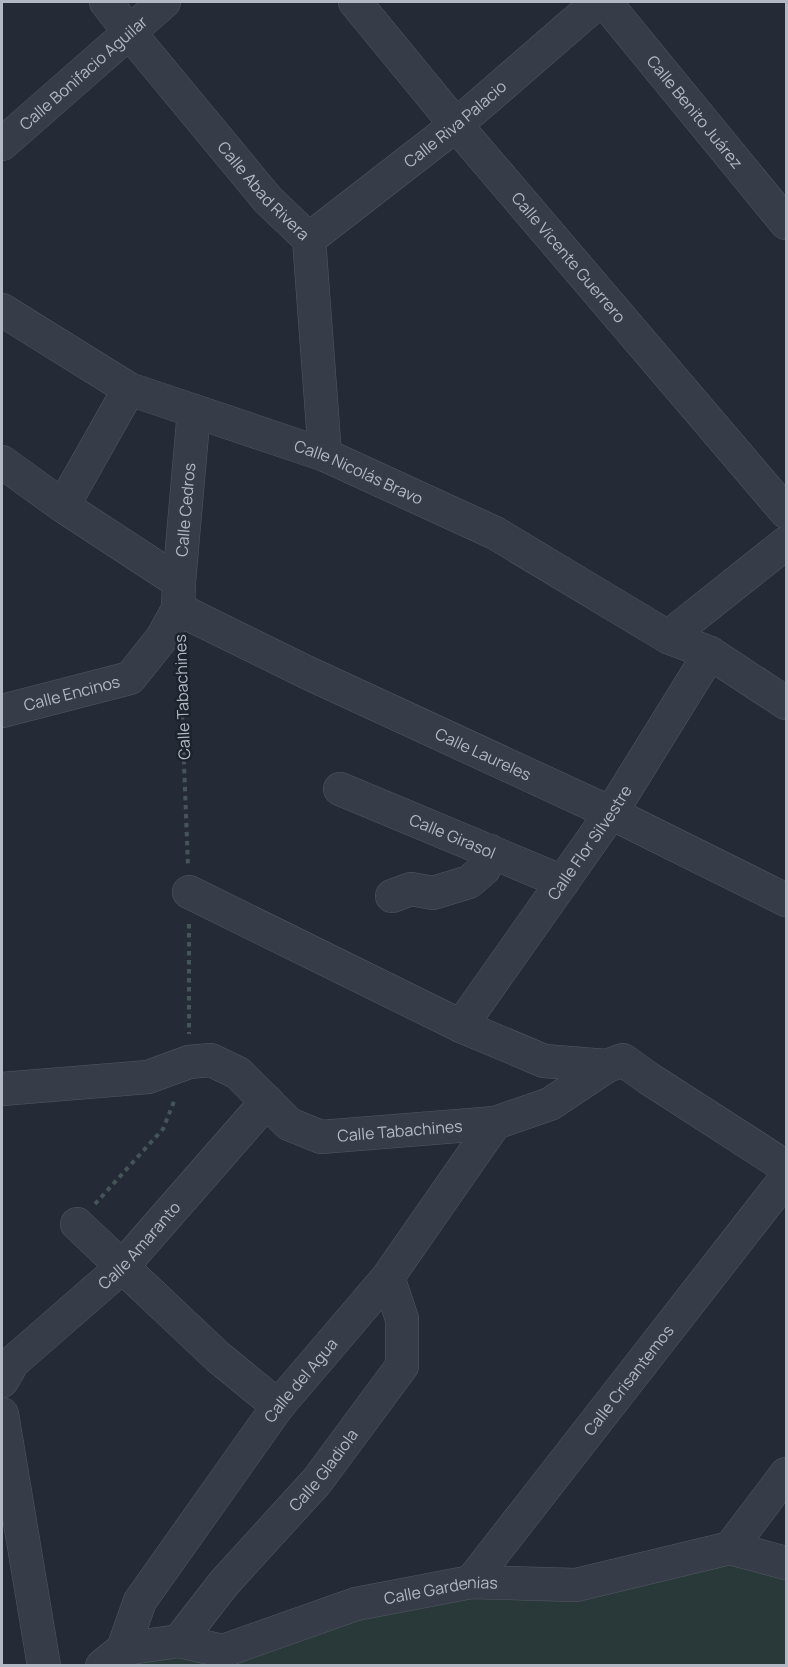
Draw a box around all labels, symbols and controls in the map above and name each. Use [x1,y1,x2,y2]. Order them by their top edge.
street label: Calle Bonifacio Aguilar [14,10,152,135]
street label: Calle Benito Juárez [642,50,748,173]
street label: Calle Riva Palacio [399,75,511,173]
street label: Calle Abad Rivera [213,136,314,245]
street label: Calle Vicente Guerrero [507,187,631,327]
street label: Calle Nicolás Bravo [291,434,427,510]
street label: Calle Cedros [170,462,200,558]
street label: Calle Tabachines [169,634,195,760]
street label: Calle Encinos [21,670,122,716]
street label: Calle Laureles [432,722,535,786]
street label: Calle Flor Silvestre [542,781,637,904]
street label: Calle Girasol [406,808,499,864]
street label: Calle Tabachines [336,1115,463,1147]
street label: Calle Amaranto [93,1197,185,1294]
street label: Calle Crisantemos [578,1320,679,1440]
street label: Calle del Agua [259,1333,342,1427]
street label: Calle Gladiola [284,1424,363,1516]
street label: Calle Gardenias [382,1571,498,1609]

